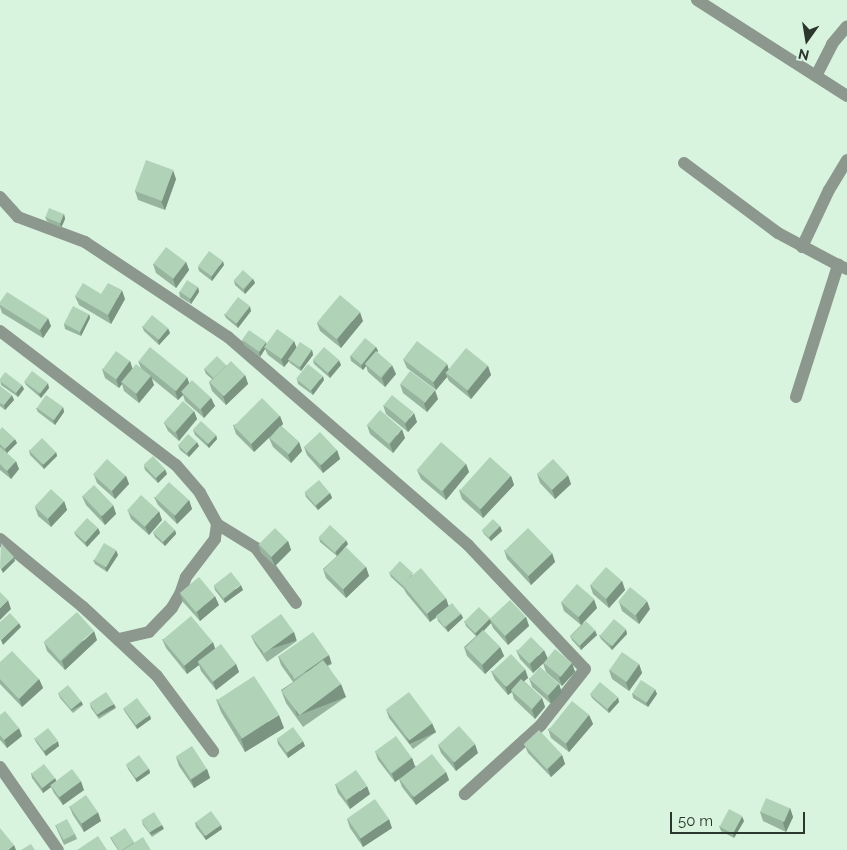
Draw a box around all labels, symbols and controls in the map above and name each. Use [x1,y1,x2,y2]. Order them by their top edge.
north arrow [782,15,832,65]
text: N [797,46,811,64]
scale bar [672,802,807,834]
text: 50 m [678,812,713,830]

